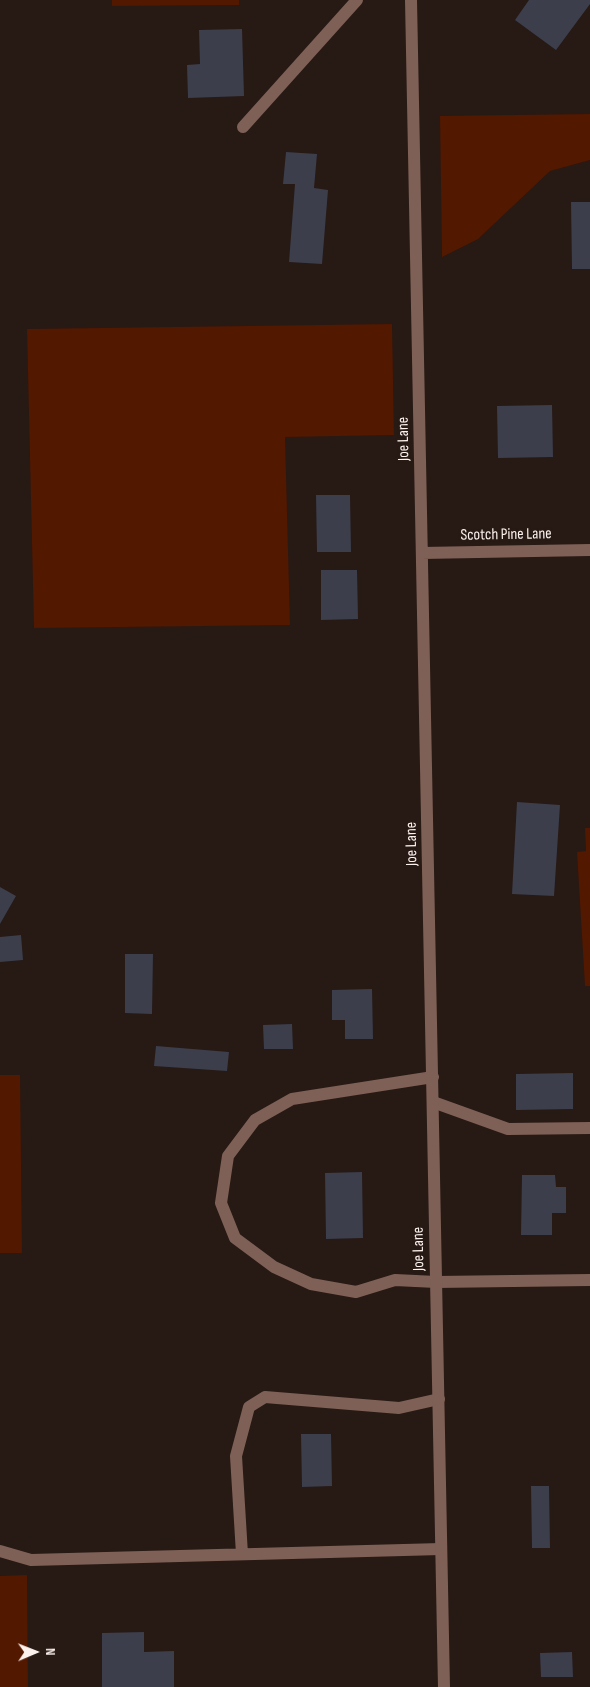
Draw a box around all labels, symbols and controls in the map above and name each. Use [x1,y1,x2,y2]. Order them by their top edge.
street label: Joe Lane [394,417,414,461]
street label: Scotch Pine Lane [460,525,552,545]
street label: Joe Lane [402,822,422,866]
street label: Joe Lane [409,1227,429,1271]
north arrow [10,1627,60,1677]
text: N [42,1648,59,1656]

